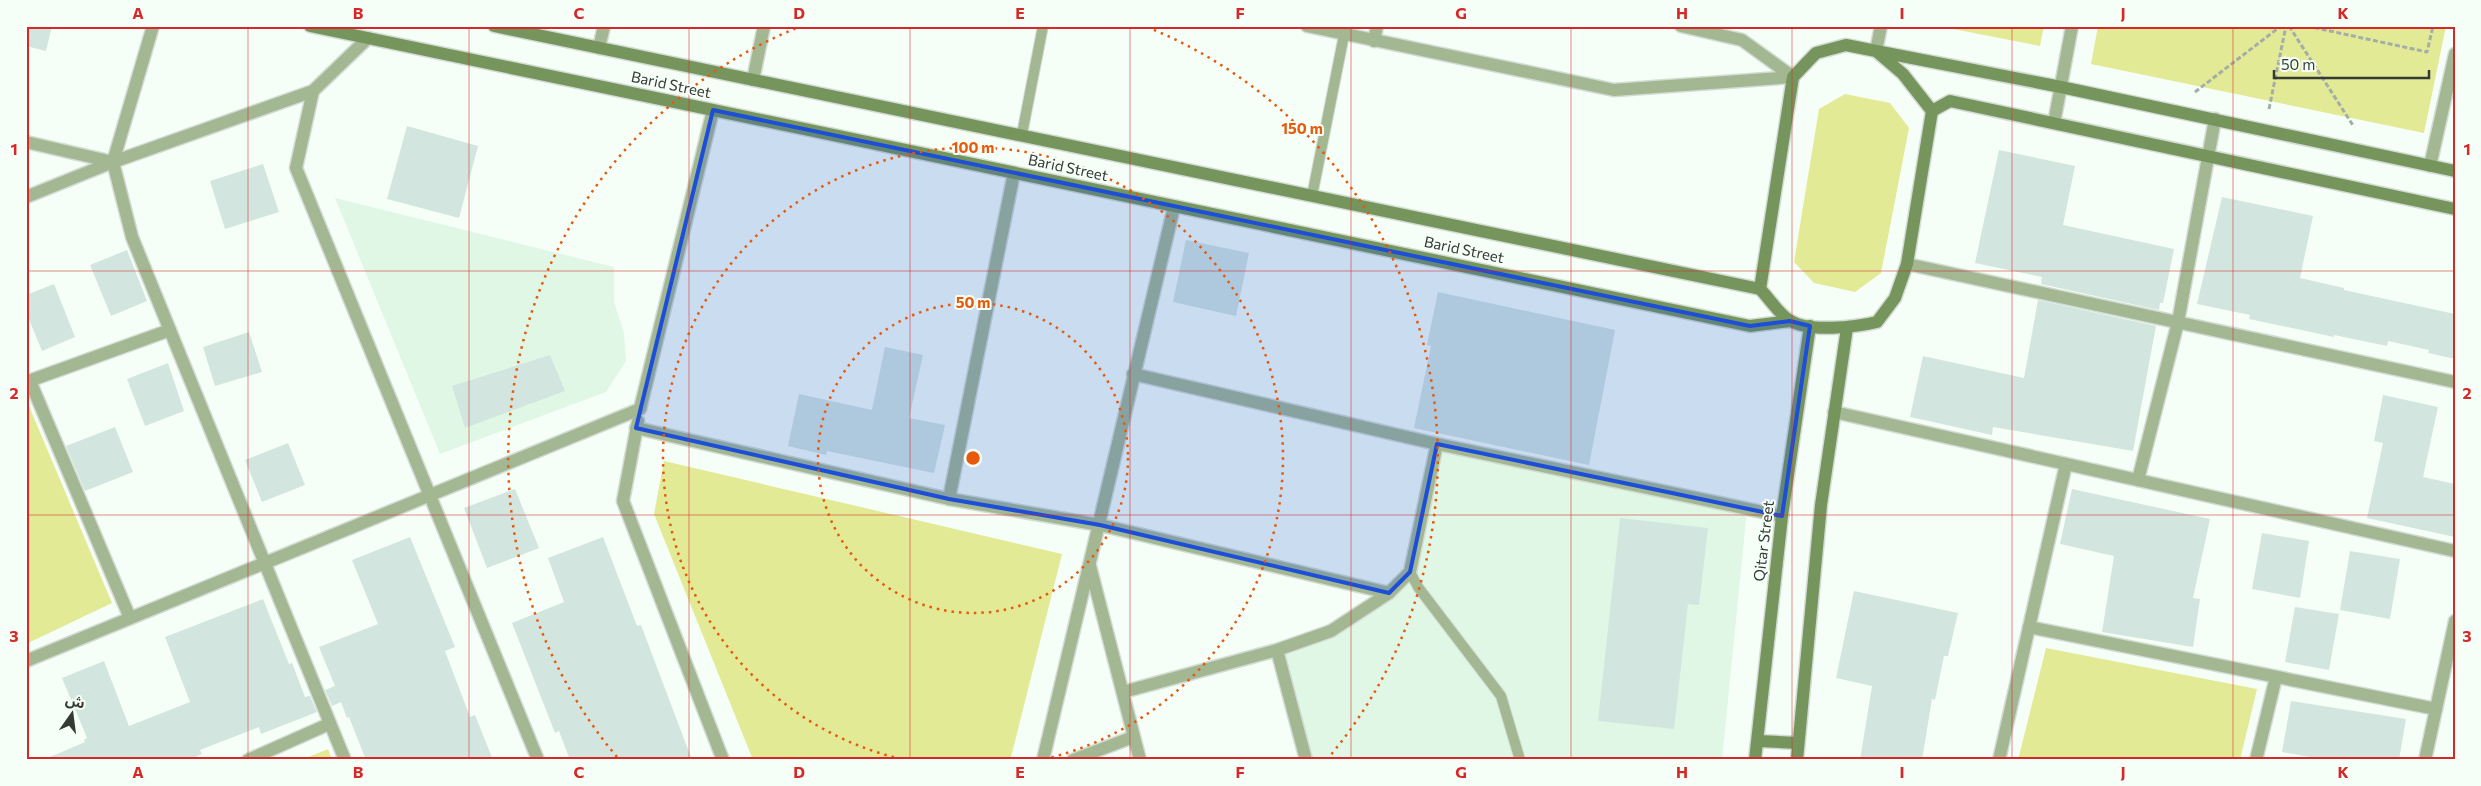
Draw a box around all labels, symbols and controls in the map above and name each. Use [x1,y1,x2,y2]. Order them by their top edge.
text: A [132,3,144,22]
text: B [353,3,364,22]
text: C [574,3,585,22]
text: D [793,3,805,22]
text: E [1015,3,1025,22]
text: F [1235,3,1245,22]
text: G [1455,3,1467,22]
text: H [1676,3,1688,22]
text: I [1899,3,1905,22]
text: J [2120,3,2126,22]
text: K [2337,3,2349,22]
scale bar [2274,48,2428,80]
text: 50 m [2281,55,2315,73]
street label: Barid Street [630,67,713,101]
text: 150 m [1281,119,1323,137]
text: 100 m [952,138,994,156]
text: 1 [10,139,18,158]
text: 1 [2463,139,2471,158]
street label: Barid Street [1027,150,1110,184]
street label: Barid Street [1423,232,1506,266]
text: 50 m [956,293,990,311]
text: 2 [9,383,19,402]
text: 2 [2462,383,2472,402]
centre of rings [964,449,982,467]
street label: Qitar Street [1749,499,1777,582]
text: 3 [9,626,19,645]
text: 3 [2462,626,2472,645]
north arrow [48,688,98,738]
text: ش [64,690,87,711]
text: A [132,762,144,781]
text: B [353,762,364,781]
text: C [574,762,585,781]
text: D [793,762,805,781]
text: E [1015,762,1025,781]
text: F [1235,762,1245,781]
text: G [1455,762,1467,781]
text: H [1676,762,1688,781]
text: I [1899,762,1905,781]
text: J [2120,762,2126,781]
text: K [2337,762,2349,781]

